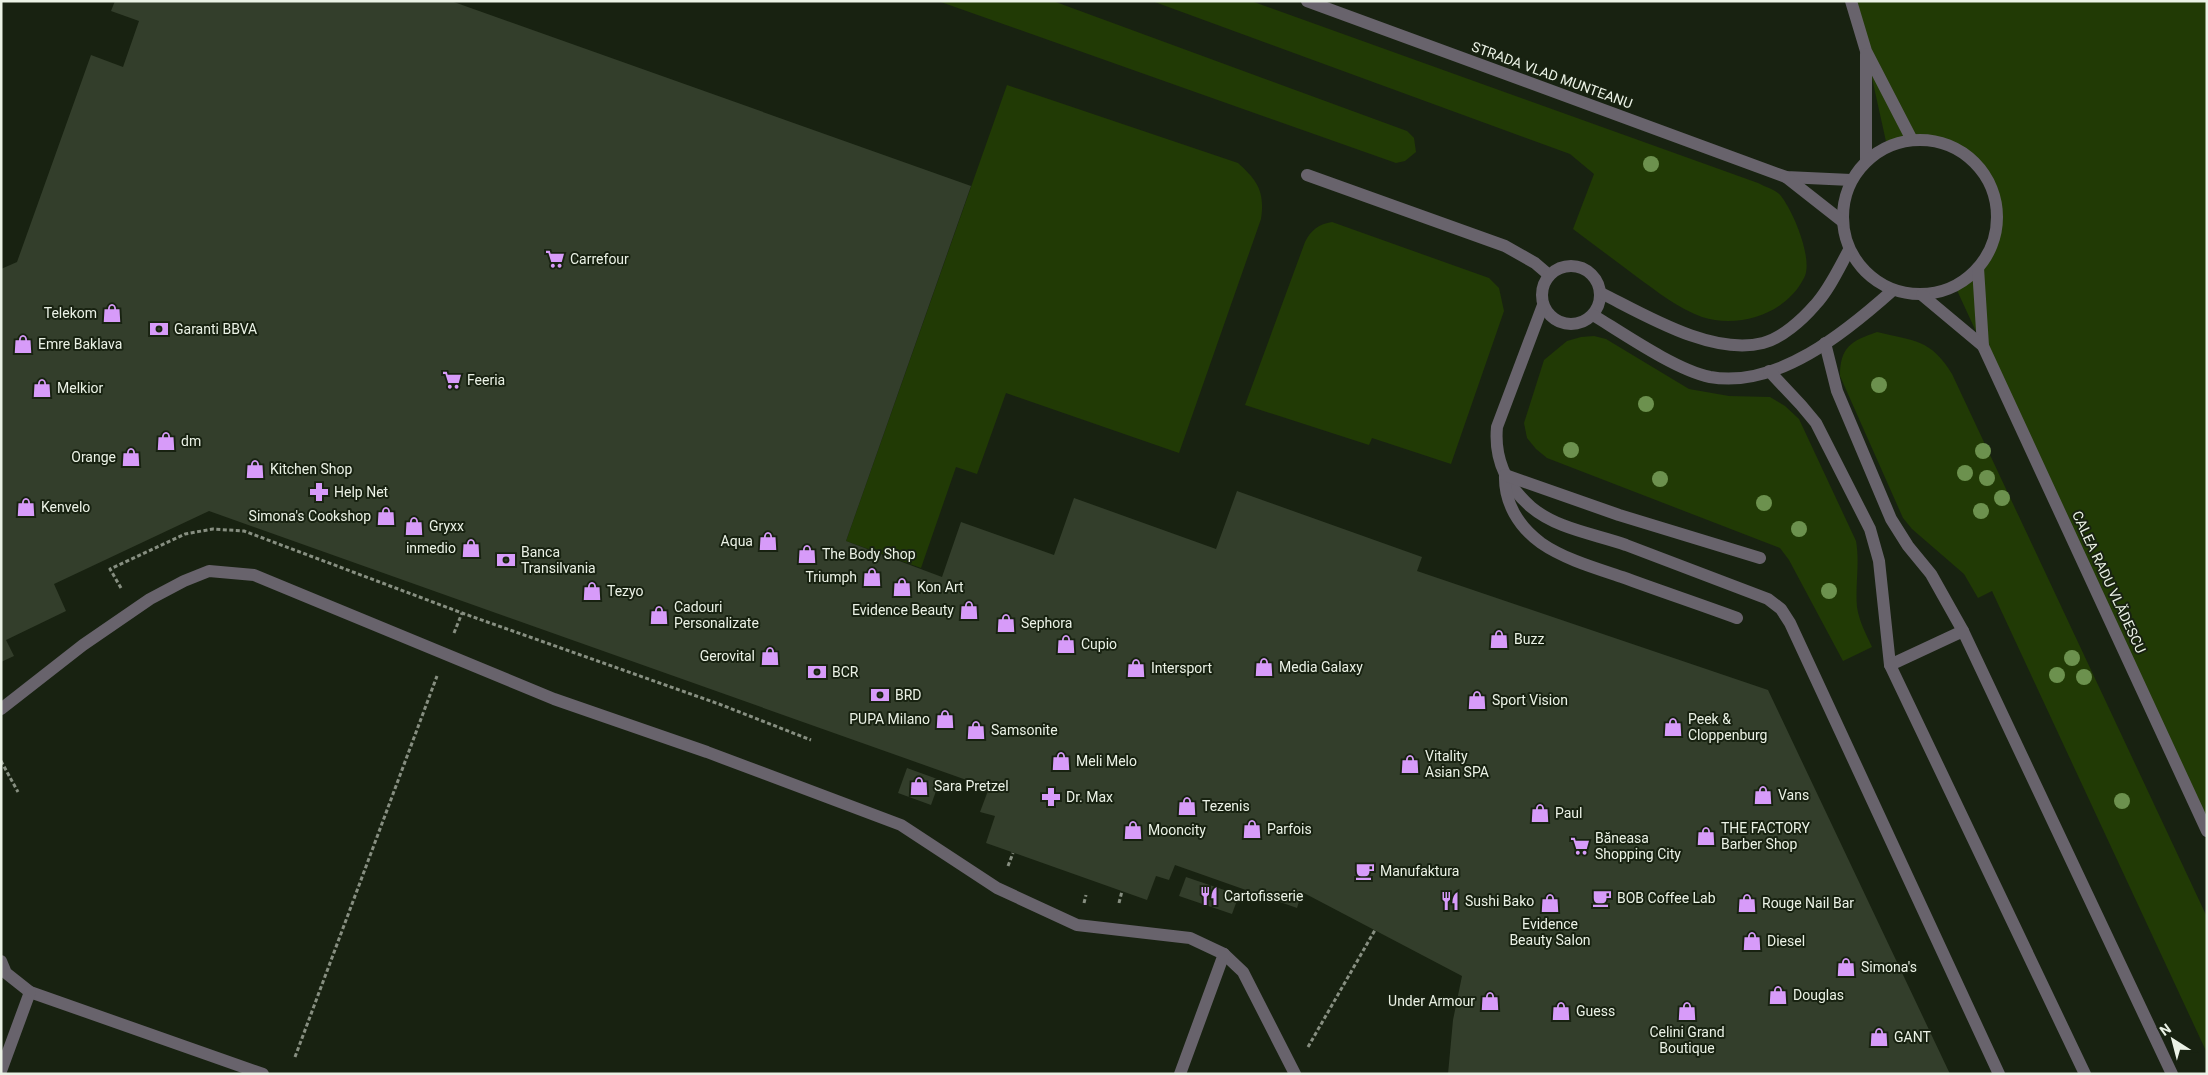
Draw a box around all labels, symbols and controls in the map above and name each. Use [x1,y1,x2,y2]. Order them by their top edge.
street label: STRADA VLAD MUNTEANU [1469,38,1635,112]
supermarket icon: Carrefour [544,248,566,270]
place label: Carrefour [570,251,629,267]
shop icon: Telekom [101,302,123,324]
place label: Telekom [44,305,97,321]
bank icon: Garanti BBVA [148,318,170,340]
place label: Garanti BBVA [174,321,257,337]
shop icon: Emre Baklava [12,333,34,355]
place label: Emre Baklava [38,336,122,352]
supermarket icon: Feeria [441,369,463,391]
place label: Feeria [467,372,505,388]
shop icon: Melkior [31,377,53,399]
place label: Melkior [57,380,104,396]
shop icon: dm [155,430,177,452]
place label: dm [181,433,201,449]
shop icon: Orange [120,446,142,468]
place label: Orange [71,449,116,465]
shop icon: Kitchen Shop [244,458,266,480]
place label: Kitchen Shop [270,461,352,477]
pharmacy icon: Help Net [308,481,330,503]
place label: Help Net [334,484,389,500]
shop icon: Kenvelo [15,496,37,518]
place label: Kenvelo [41,499,90,515]
shop icon: Simona's Cookshop [375,505,397,527]
place label: Simona's Cookshop [249,508,371,524]
street label: CALEA RADU VLĂDESCU [2069,508,2149,656]
shop icon: Gryxx [403,515,425,537]
place label: Gryxx [429,518,464,534]
shop icon: Aqua [757,530,779,552]
place label: Aqua [721,533,753,549]
shop icon: inmedio [460,537,482,559]
place label: inmedio [406,540,456,556]
shop icon: The Body Shop [796,543,818,565]
place label: Banca Transilvania [521,544,596,576]
place label: The Body Shop [822,546,916,562]
bank icon: Banca Transilvania [495,549,517,571]
shop icon: Triumph [861,566,883,588]
place label: Triumph [805,569,857,585]
shop icon: Kon Art [891,576,913,598]
place label: Kon Art [917,579,964,595]
shop icon: Tezyo [581,580,603,602]
place label: Tezyo [607,583,644,599]
place label: Cadouri Personalizate [674,599,759,631]
shop icon: Evidence Beauty [958,599,980,621]
place label: Evidence Beauty [852,602,954,618]
shop icon: Cadouri Personalizate [648,604,670,626]
shop icon: Sephora [995,612,1017,634]
place label: Sephora [1021,615,1072,631]
shop icon: Buzz [1488,628,1510,650]
place label: Buzz [1514,631,1544,647]
shop icon: Cupio [1055,633,1077,655]
place label: Cupio [1081,636,1117,652]
shop icon: Gerovital [759,645,781,667]
place label: Gerovital [700,648,755,664]
shop icon: Media Galaxy [1253,656,1275,678]
shop icon: Intersport [1125,657,1147,679]
place label: Media Galaxy [1279,659,1363,675]
place label: Intersport [1151,660,1212,676]
bank icon: BCR [806,661,828,683]
place label: BCR [832,664,859,680]
bank icon: BRD [869,684,891,706]
place label: BRD [895,687,922,703]
shop icon: Sport Vision [1466,689,1488,711]
place label: Sport Vision [1492,692,1568,708]
shop icon: PUPA Milano [934,708,956,730]
place label: PUPA Milano [849,711,930,727]
place label: Peek & Cloppenburg [1688,711,1767,743]
shop icon: Peek & Cloppenburg [1662,716,1684,738]
shop icon: Samsonite [965,719,987,741]
place label: Samsonite [991,722,1058,738]
place label: Vitality Asian SPA [1425,748,1489,780]
shop icon: Meli Melo [1050,750,1072,772]
place label: Meli Melo [1076,753,1137,769]
shop icon: Vitality Asian SPA [1399,753,1421,775]
shop icon: Sara Pretzel [908,775,930,797]
place label: Sara Pretzel [934,778,1009,794]
shop icon: Vans [1752,784,1774,806]
pharmacy icon: Dr. Max [1040,786,1062,808]
place label: Vans [1778,787,1809,803]
place label: Dr. Max [1066,789,1113,805]
shop icon: Tezenis [1176,795,1198,817]
place label: Tezenis [1202,798,1250,814]
shop icon: Paul [1529,802,1551,824]
place label: Paul [1555,805,1583,821]
shop icon: Parfois [1241,818,1263,840]
shop icon: Mooncity [1122,819,1144,841]
place label: THE FACTORY Barber Shop [1721,820,1810,852]
place label: Parfois [1267,821,1312,837]
place label: Mooncity [1148,822,1206,838]
shop icon: THE FACTORY Barber Shop [1695,825,1717,847]
place label: Băneasa Shopping City [1595,830,1681,862]
supermarket icon: Băneasa Shopping City [1569,835,1591,857]
cafe icon: Manufaktura [1354,860,1376,882]
place label: Manufaktura [1380,863,1459,879]
restaurant icon: Cartofisserie [1198,885,1220,907]
cafe icon: BOB Coffee Lab [1591,887,1613,909]
place label: Cartofisserie [1224,888,1303,904]
restaurant icon: Sushi Bako [1439,890,1461,912]
place label: BOB Coffee Lab [1617,890,1716,906]
shop icon: Evidence Beauty Salon [1539,892,1561,914]
shop icon: Rouge Nail Bar [1736,892,1758,914]
place label: Sushi Bako [1465,893,1534,909]
place label: Rouge Nail Bar [1762,895,1854,911]
place label: Evidence Beauty Salon [1509,916,1591,948]
shop icon: Diesel [1741,930,1763,952]
place label: Diesel [1767,933,1805,949]
shop icon: Simona's [1835,956,1857,978]
place label: Simona's [1861,959,1917,975]
shop icon: Douglas [1767,984,1789,1006]
place label: Douglas [1793,987,1844,1003]
shop icon: Under Armour [1479,990,1501,1012]
place label: Under Armour [1388,993,1475,1009]
shop icon: Guess [1550,1000,1572,1022]
shop icon: Celini Grand Boutique [1676,1000,1698,1022]
place label: Guess [1576,1003,1615,1019]
north arrow [2148,1015,2198,1065]
text: N [2157,1020,2174,1039]
place label: Celini Grand Boutique [1649,1024,1725,1056]
shop icon: GANT [1868,1026,1890,1048]
place label: GANT [1894,1029,1931,1045]

